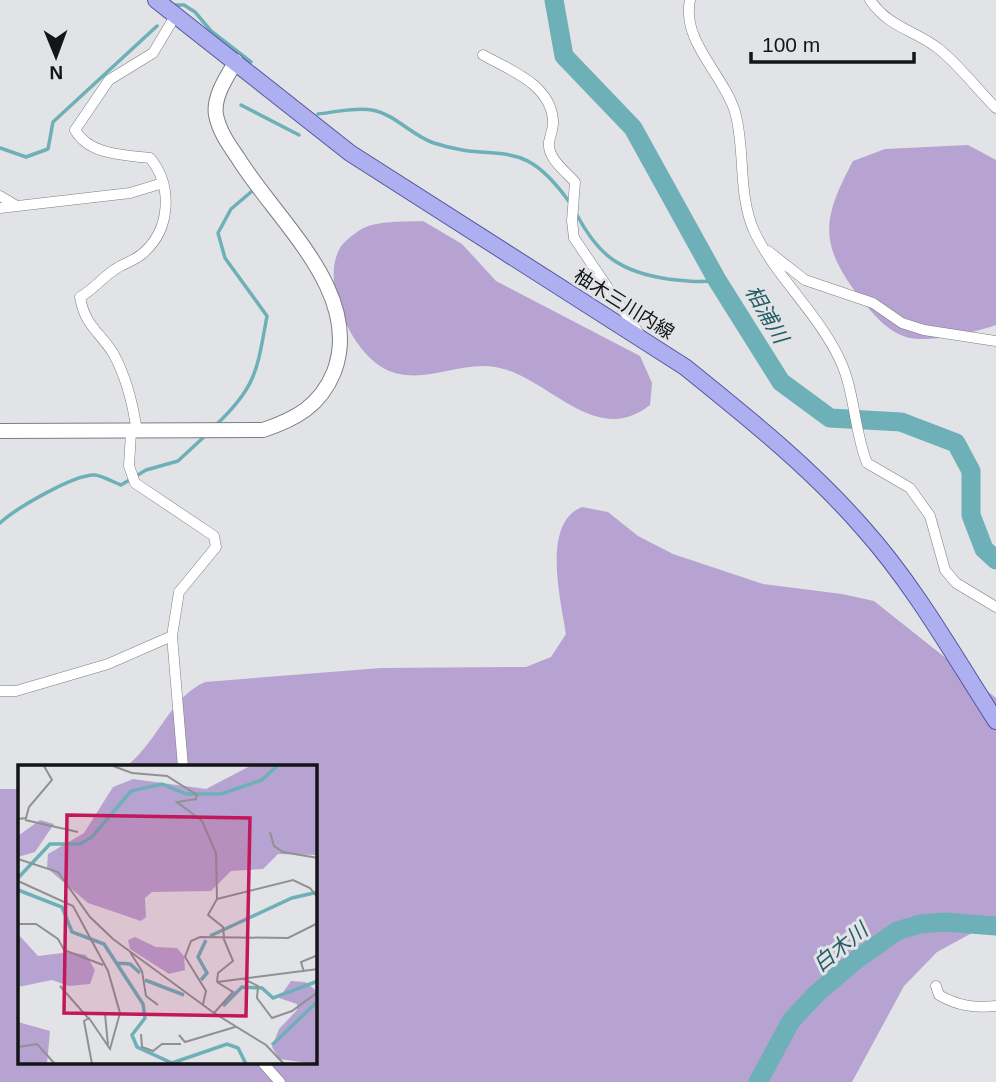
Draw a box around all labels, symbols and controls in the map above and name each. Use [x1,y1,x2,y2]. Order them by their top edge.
north arrow [21,21,91,91]
scale bar [751,21,914,65]
text: 100 m [762,33,820,56]
text: N [49,62,63,83]
street label: 柚木三川内線 [570,265,678,343]
water label: 相浦川 [741,281,794,349]
inset map [18,765,317,1064]
water label: 白木川 [808,917,873,976]

